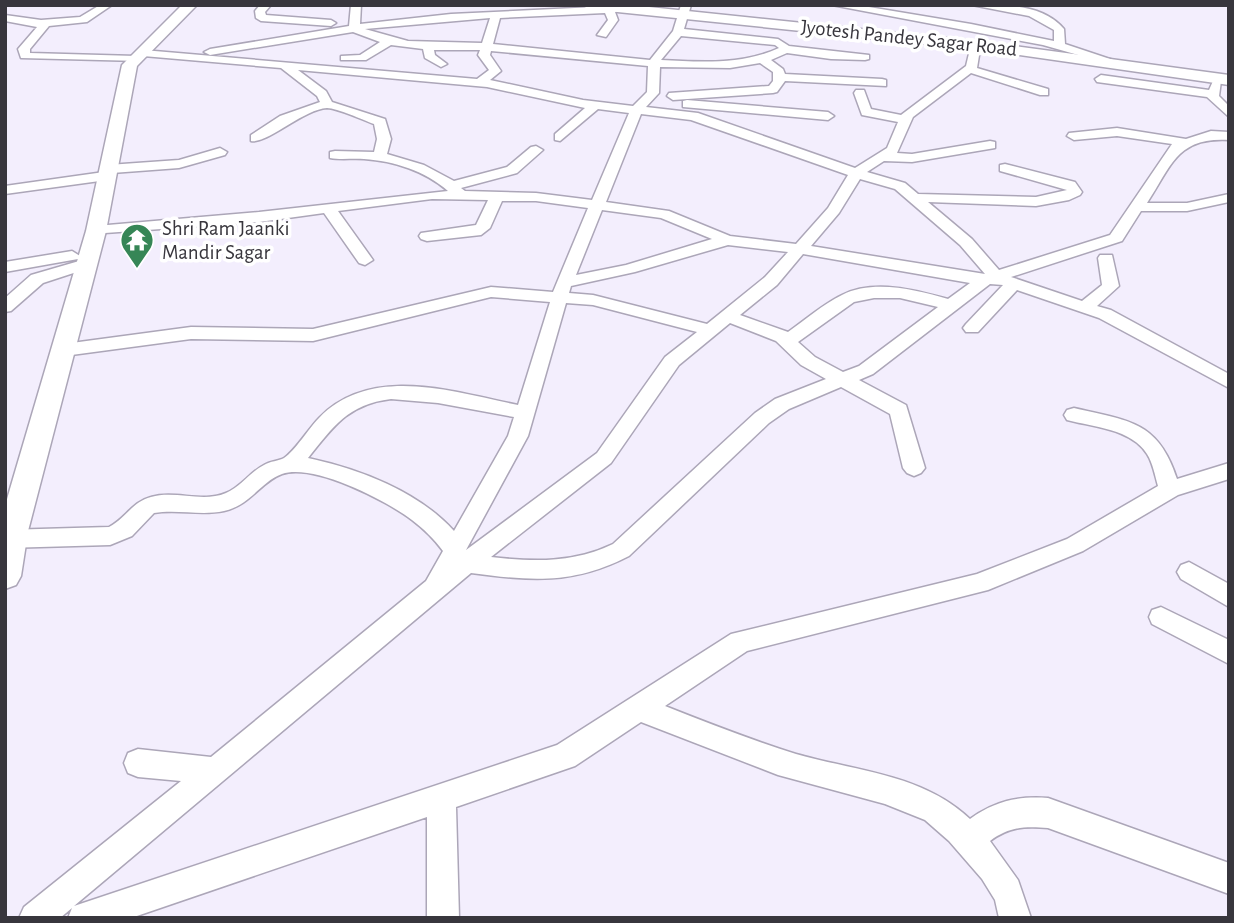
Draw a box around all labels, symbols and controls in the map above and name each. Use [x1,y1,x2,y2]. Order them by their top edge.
street label: Jyotesh Pandey Sagar Road [800,16,1018,60]
place label: Shri Ram Jaanki Mandir Sagar [162,218,290,263]
temple icon: Shri Ram Jaanki Mandir Sagar [118,221,156,270]

